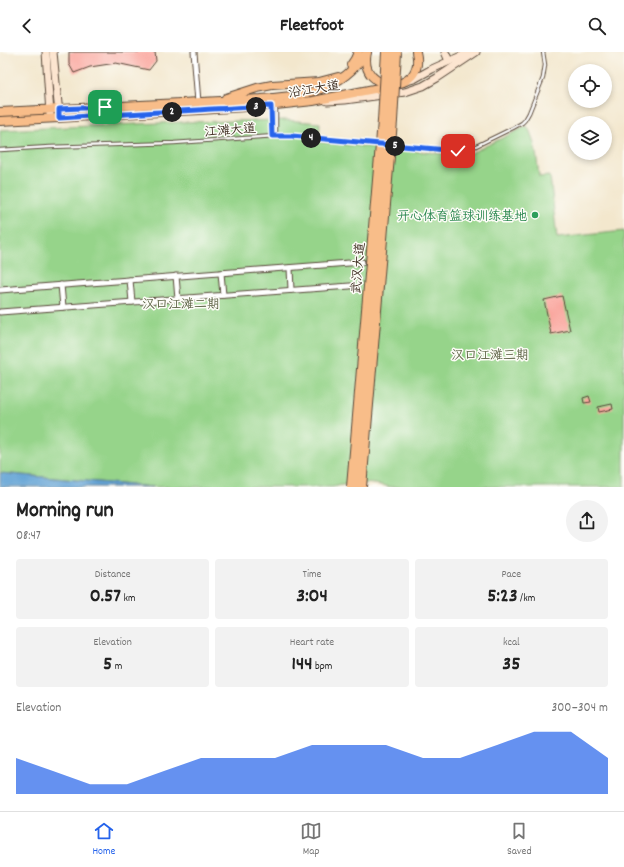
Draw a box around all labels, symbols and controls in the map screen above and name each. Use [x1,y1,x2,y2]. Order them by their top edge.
text: Fleetfoot [280,14,344,39]
icon: back [16,15,38,37]
icon: search [586,15,608,37]
map controls [568,64,612,160]
button: locate [568,64,612,108]
street label: 沿江大道 [287,77,342,104]
pin [88,90,122,124]
icon: arrive [94,96,116,118]
pin: 3 [246,97,266,117]
text: 3 [254,99,258,115]
pin: 2 [162,102,182,122]
text: 2 [170,104,174,120]
button: layers [568,116,612,160]
street label: 江滩大道 [204,120,257,143]
pin: 4 [301,128,321,148]
text: 4 [309,130,313,146]
pin [441,134,475,168]
pin: 5 [385,136,405,156]
text: 5 [392,138,398,154]
icon: check [447,140,469,162]
place label: 开心体育篮球训练基地 [397,208,527,227]
marker: 开心体育篮球训练基地 [530,210,540,220]
street label: 武汉大道 [348,241,371,295]
park label: 汉口江滩二期 [142,296,220,315]
park label: 汉口江滩三期 [451,347,529,366]
text: Morning run [16,496,114,527]
button: share [566,500,608,542]
text: 08:47 [16,527,41,546]
text: Distance [95,567,131,583]
text: Time [303,567,321,583]
text: Pace [502,567,521,583]
text: 0.57 [90,583,121,611]
text: 3:04 [296,583,328,611]
text: 5:23 [487,583,518,611]
text: km [121,591,136,607]
text: /km [518,591,535,607]
text: Elevation [94,635,132,651]
text: Heart rate [290,635,334,651]
text: kcal [503,635,520,651]
text: 5 [103,651,112,679]
text: 144 [292,651,313,679]
text: 35 [502,651,520,679]
text: m [112,659,122,675]
text: bpm [313,659,332,675]
text: Elevation [16,699,61,718]
text: 300–304 m [551,699,608,718]
tab: Home [92,820,115,860]
tab: Map [300,820,322,860]
tab: Saved [507,820,532,860]

